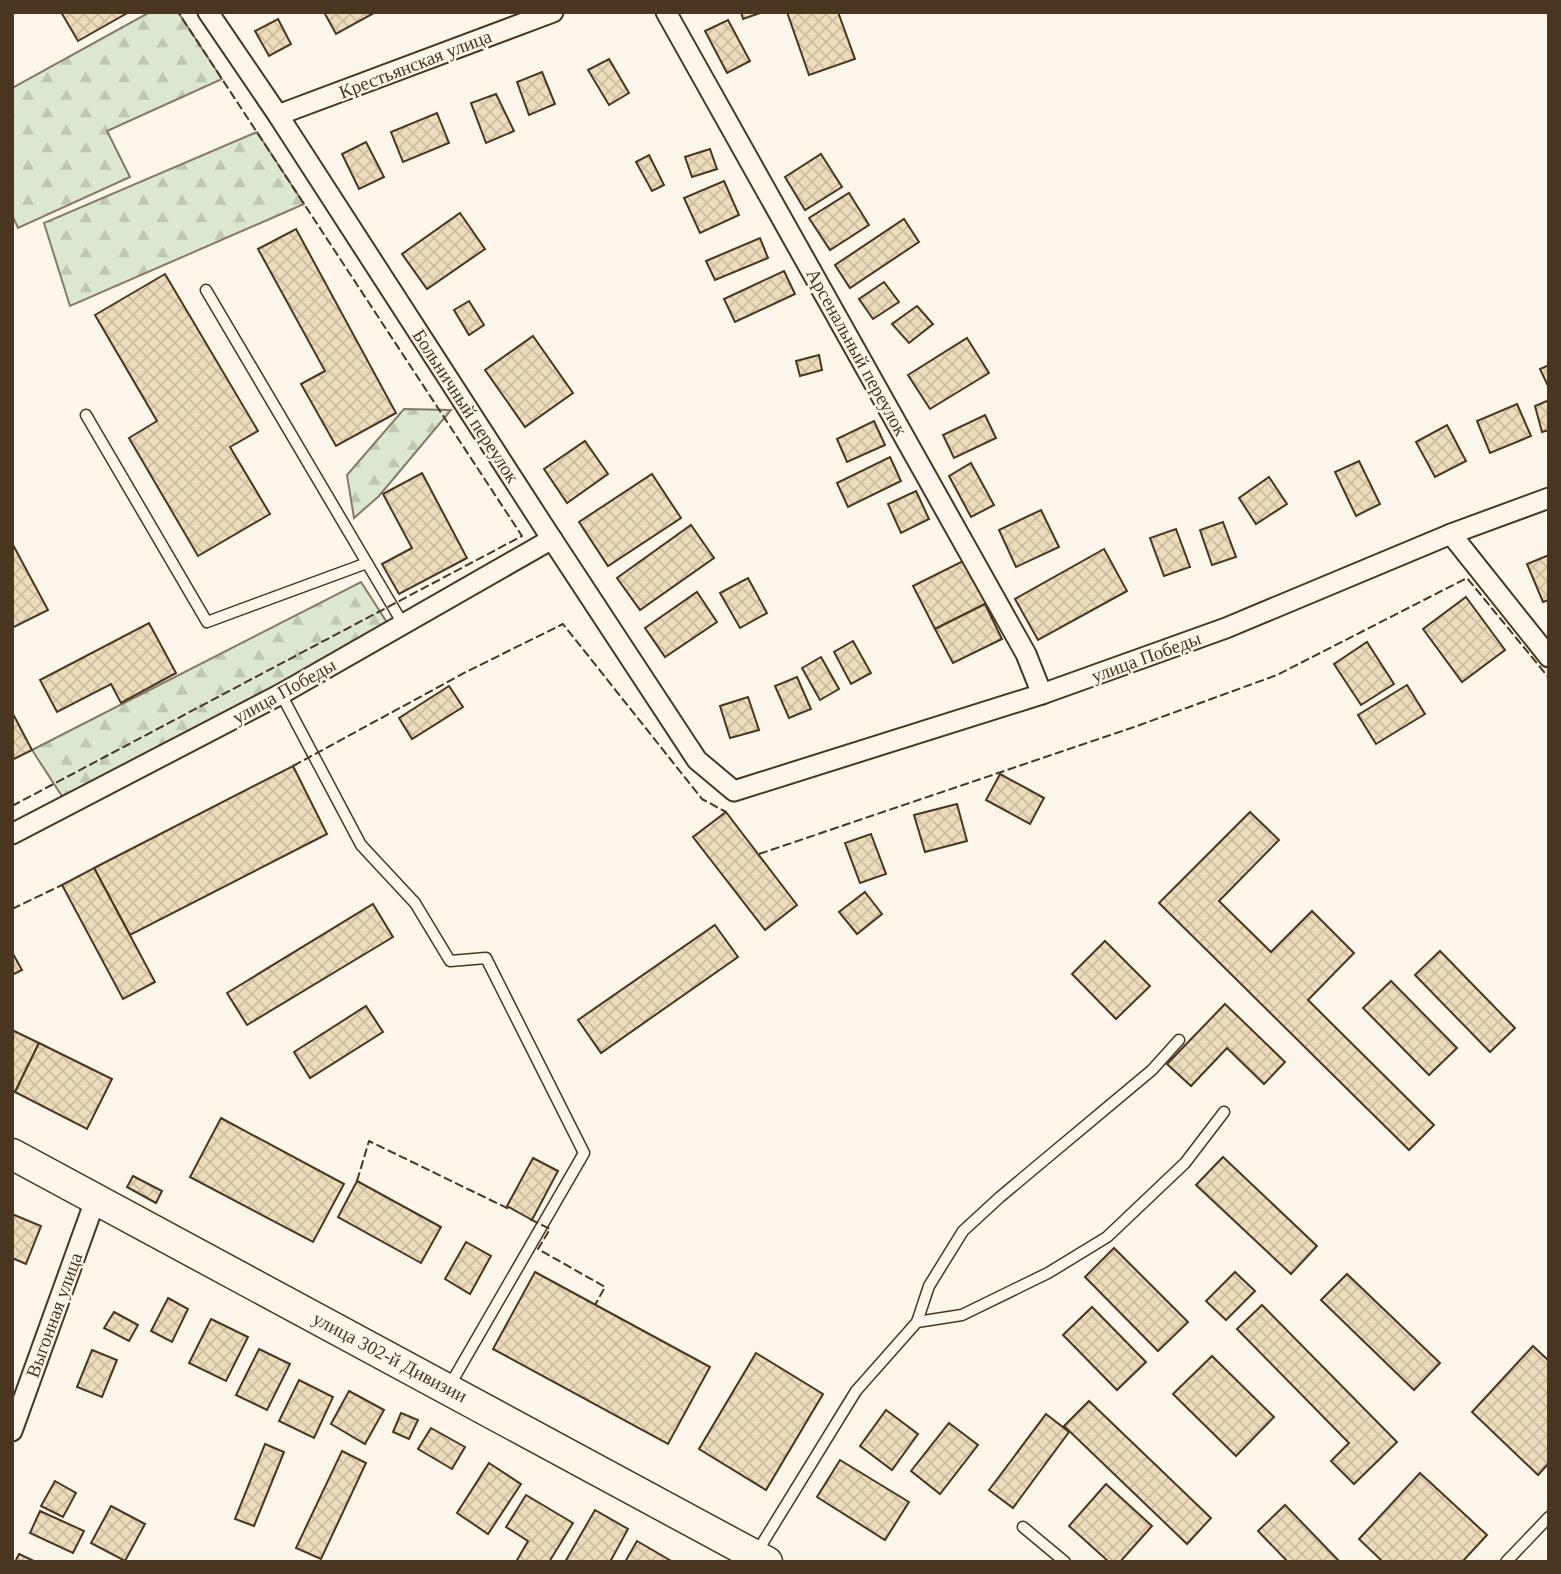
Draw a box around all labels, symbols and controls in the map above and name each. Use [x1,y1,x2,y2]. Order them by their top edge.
street label: Крестьянская улица [336,25,495,103]
street label: Арсенальный переулок [802,265,912,440]
street label: Больничный переулок [408,325,524,487]
street label: улица Победы [1088,627,1204,687]
street label: улица Победы [229,654,340,728]
street label: Выгонная улица [22,1249,87,1380]
street label: улица 302-й Дивизии [309,1307,471,1407]

